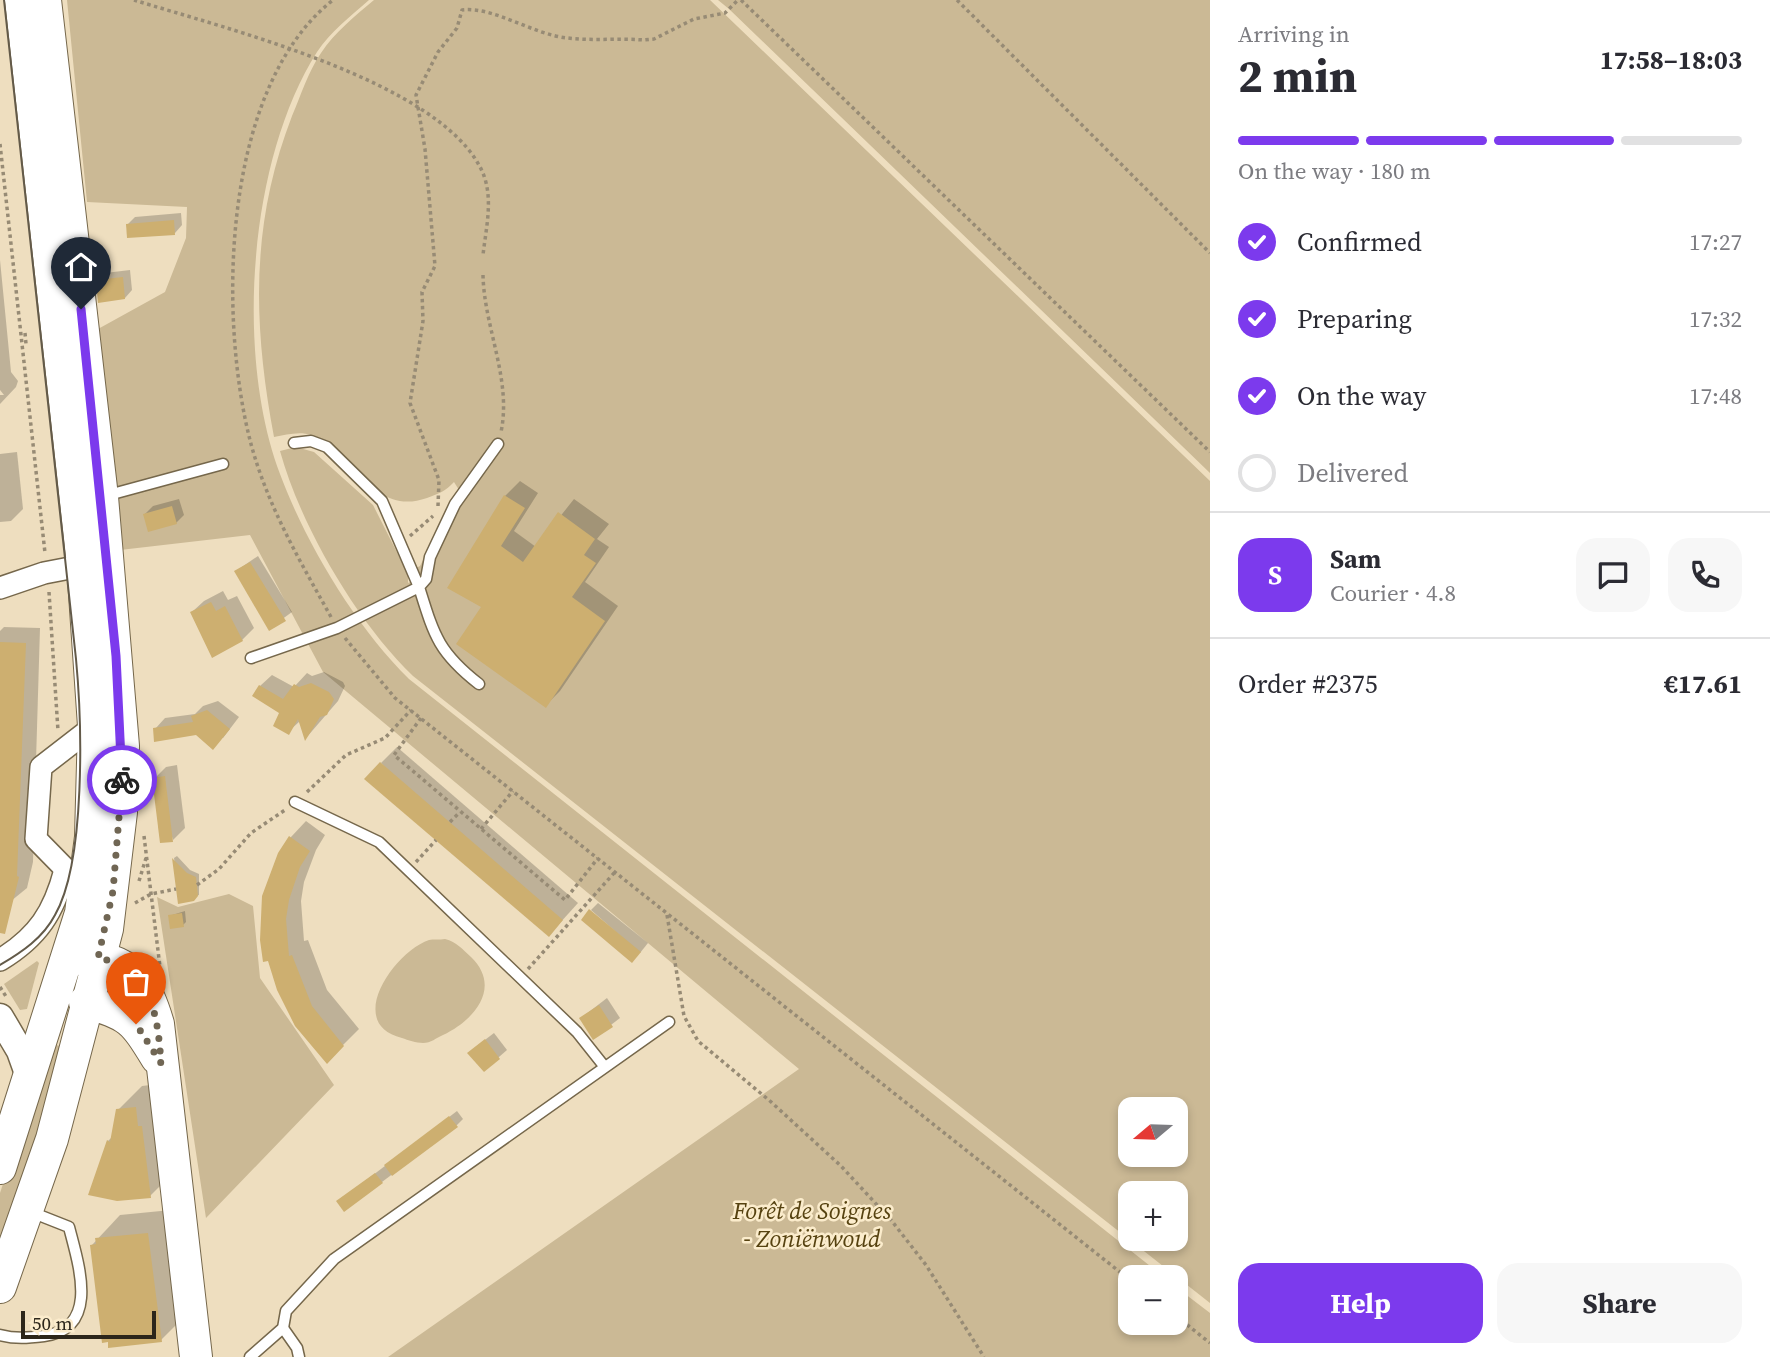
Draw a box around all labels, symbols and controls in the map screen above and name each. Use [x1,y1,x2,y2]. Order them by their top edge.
text: Arriving in [1238,18,1350,50]
text: 17:58–18:03 [1600,42,1742,78]
text: 2 min [1238,44,1357,107]
text: On the way · 180 m [1238,155,1431,187]
icon: check [1238,223,1276,261]
text: Confirmed [1297,224,1422,260]
text: 17:27 [1689,226,1742,258]
pin [51,237,111,309]
icon: home [62,248,100,286]
icon: check [1238,300,1276,338]
text: Preparing [1297,301,1412,337]
text: 17:32 [1689,303,1742,335]
icon: check [1238,377,1276,415]
text: On the way [1297,378,1426,414]
text: 17:48 [1689,380,1742,412]
text: Delivered [1297,455,1408,491]
button: chat [1576,538,1650,612]
button: phone [1668,538,1742,612]
text: Sam [1330,541,1381,577]
text: S [1268,557,1282,593]
text: Courier · 4.8 [1330,577,1456,609]
text: Order #2375 [1238,666,1378,702]
text: €17.61 [1664,666,1742,702]
courier [87,745,157,815]
icon: bike [103,761,141,799]
pin [106,952,166,1024]
icon: bag [117,963,155,1001]
north arrow [1118,1097,1188,1167]
map controls [1118,1097,1188,1335]
button: + [1118,1181,1188,1251]
park label: Forêt de Soignes - Zoniënwoud [732,1194,892,1255]
button: Help [1238,1263,1483,1343]
button: Share [1497,1263,1742,1343]
button: − [1118,1265,1188,1335]
scale bar [21,1308,156,1340]
text: 50 m [32,1310,73,1336]

